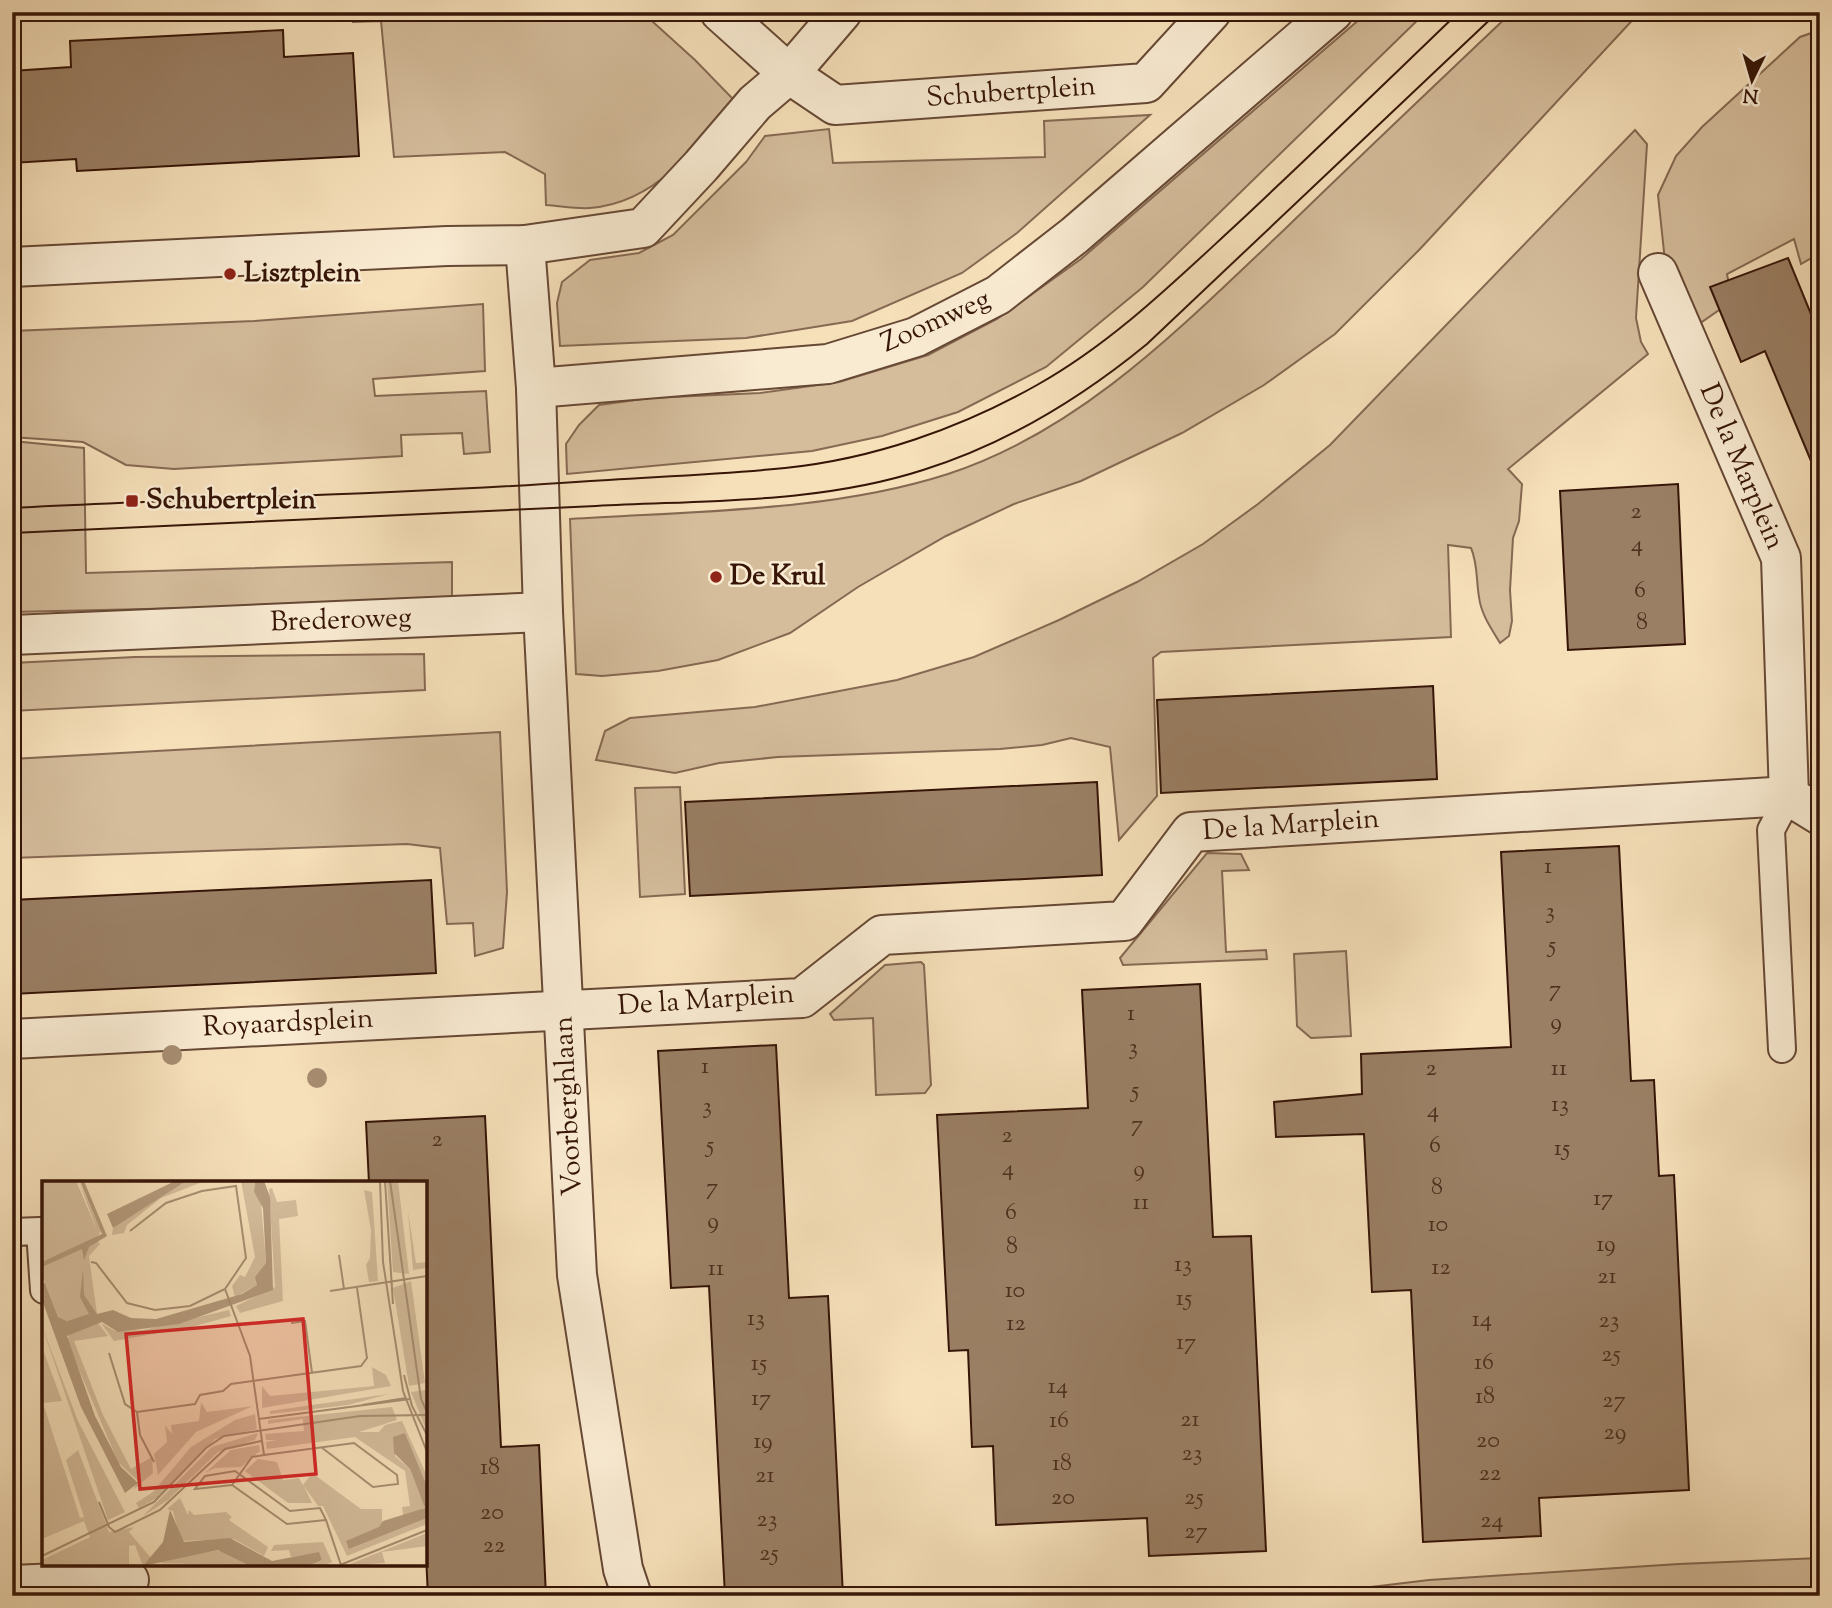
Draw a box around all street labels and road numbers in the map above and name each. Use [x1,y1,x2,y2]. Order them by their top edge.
street label: Schubertplein [925,67,1097,119]
street label: Zoomweg [875,280,997,364]
street label: De la Marplein [1688,378,1794,556]
street label: Brederoweg [270,599,412,643]
street label: De la Marplein [1201,800,1381,852]
street label: De la Marplein [616,975,796,1027]
street label: Royaardsplein [202,1000,374,1048]
street label: Voorberghlaan [544,1015,594,1197]

